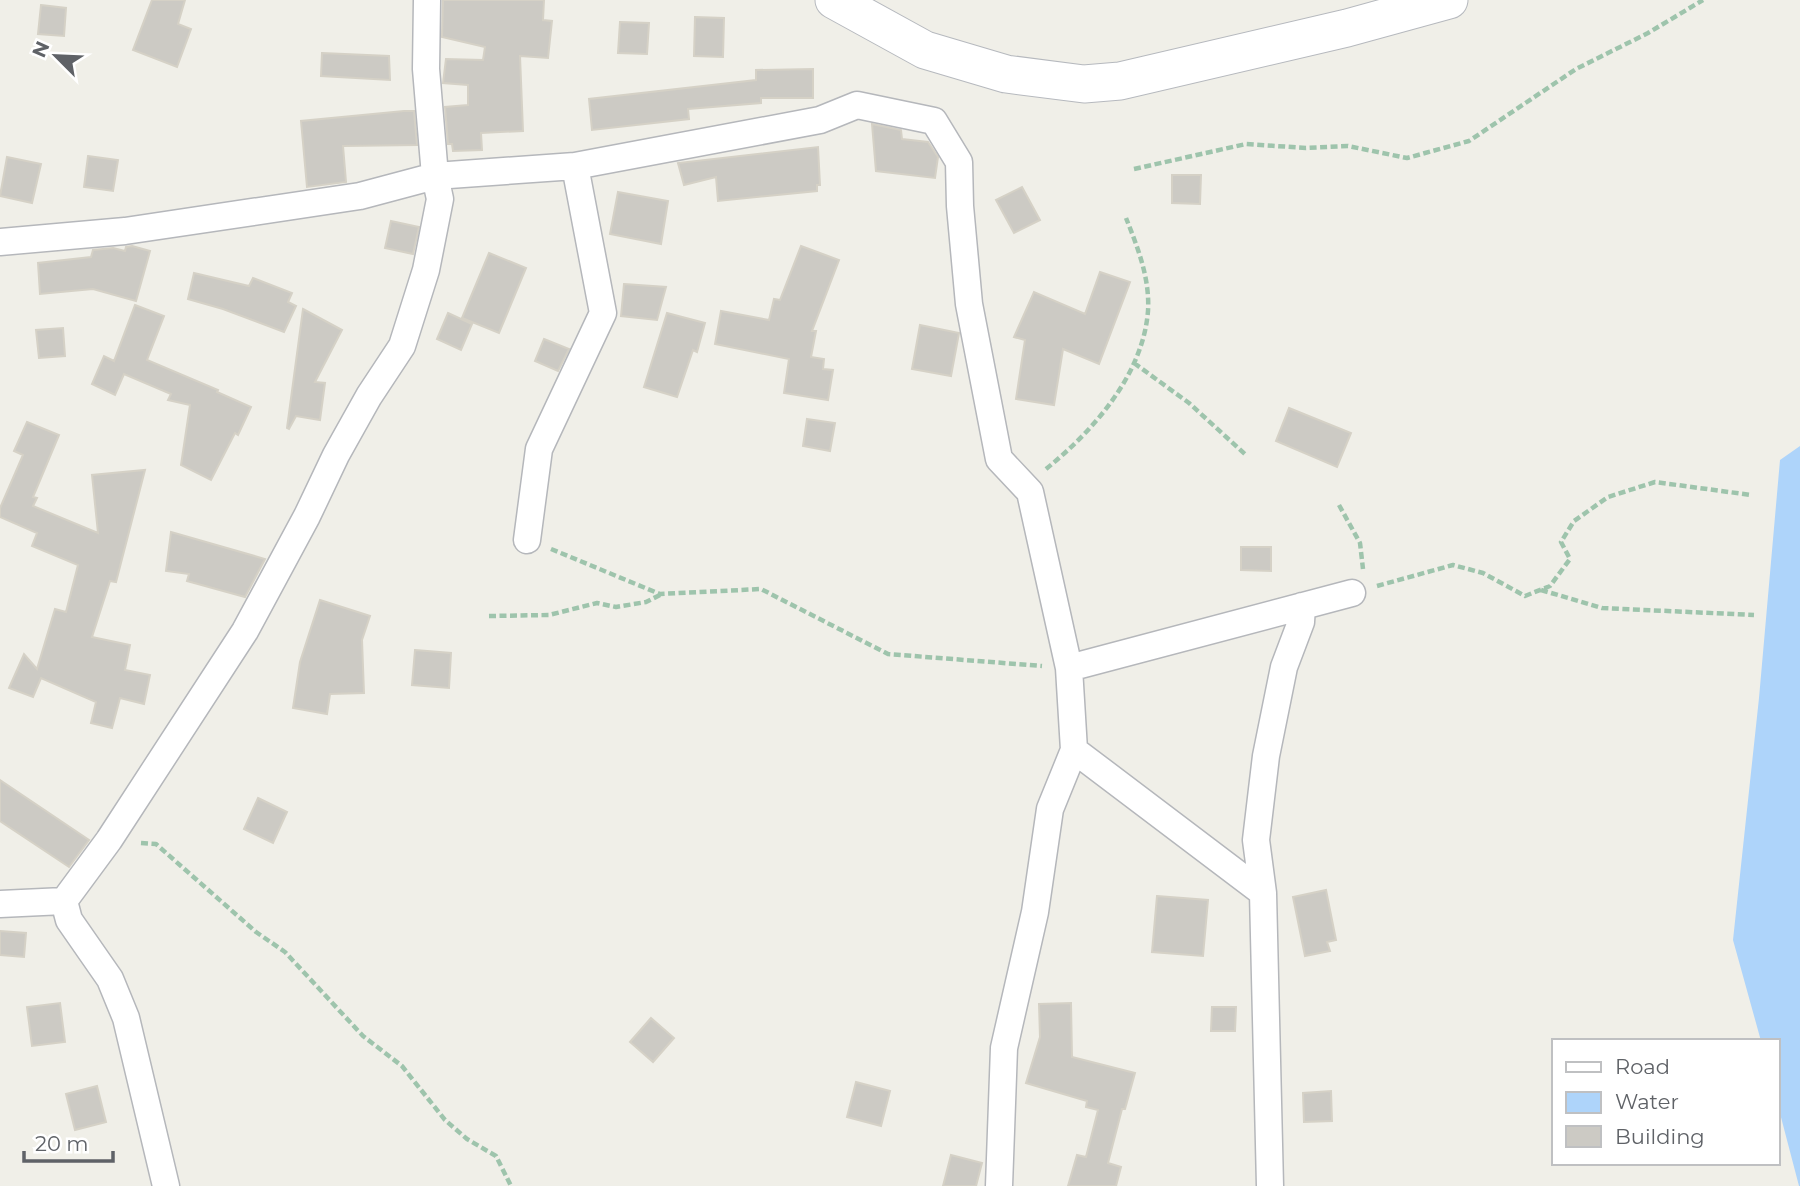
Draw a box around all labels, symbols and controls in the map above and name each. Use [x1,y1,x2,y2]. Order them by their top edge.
north arrow [21,21,91,91]
text: N [27,38,55,61]
legend [1552,1039,1779,1165]
text: Road [1615,1054,1670,1079]
text: Water [1615,1089,1679,1114]
scale bar [24,1120,114,1164]
text: Building [1615,1124,1705,1149]
text: 20 m [35,1131,89,1156]

